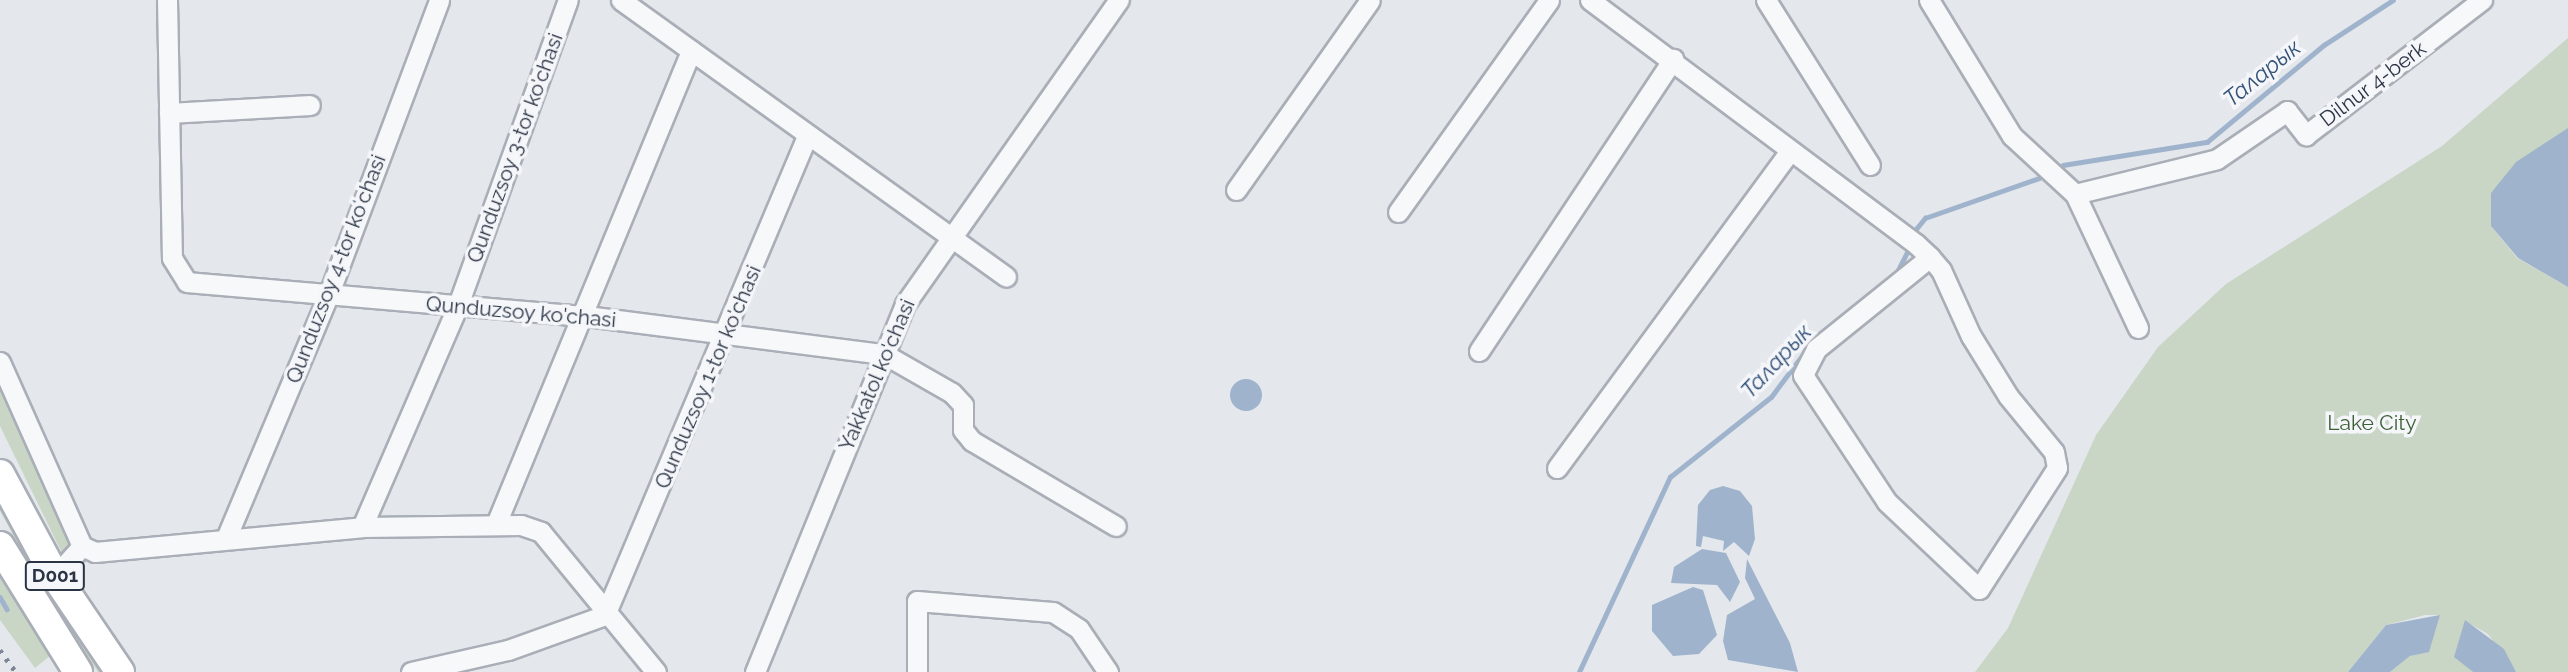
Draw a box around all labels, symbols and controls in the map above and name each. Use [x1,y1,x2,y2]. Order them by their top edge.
street label: Qunduzsoy 3-tor ko'chasi [462,29,568,267]
water label: Таларык [2218,34,2306,112]
street label: Dilnur 4-berk [2315,36,2431,132]
street label: Qunduzsoy 4-tor koʻchasi [281,151,391,387]
street label: Qunduzsoy 1-tor ko'chasi [649,261,767,493]
street label: Qunduzsoy ko'chasi [425,291,617,333]
street label: Yakkatol ko'chasi [833,295,921,455]
water label: Таларык [1735,318,1817,404]
park label: Lake City [2327,410,2417,436]
road number: D001 [23,561,86,592]

